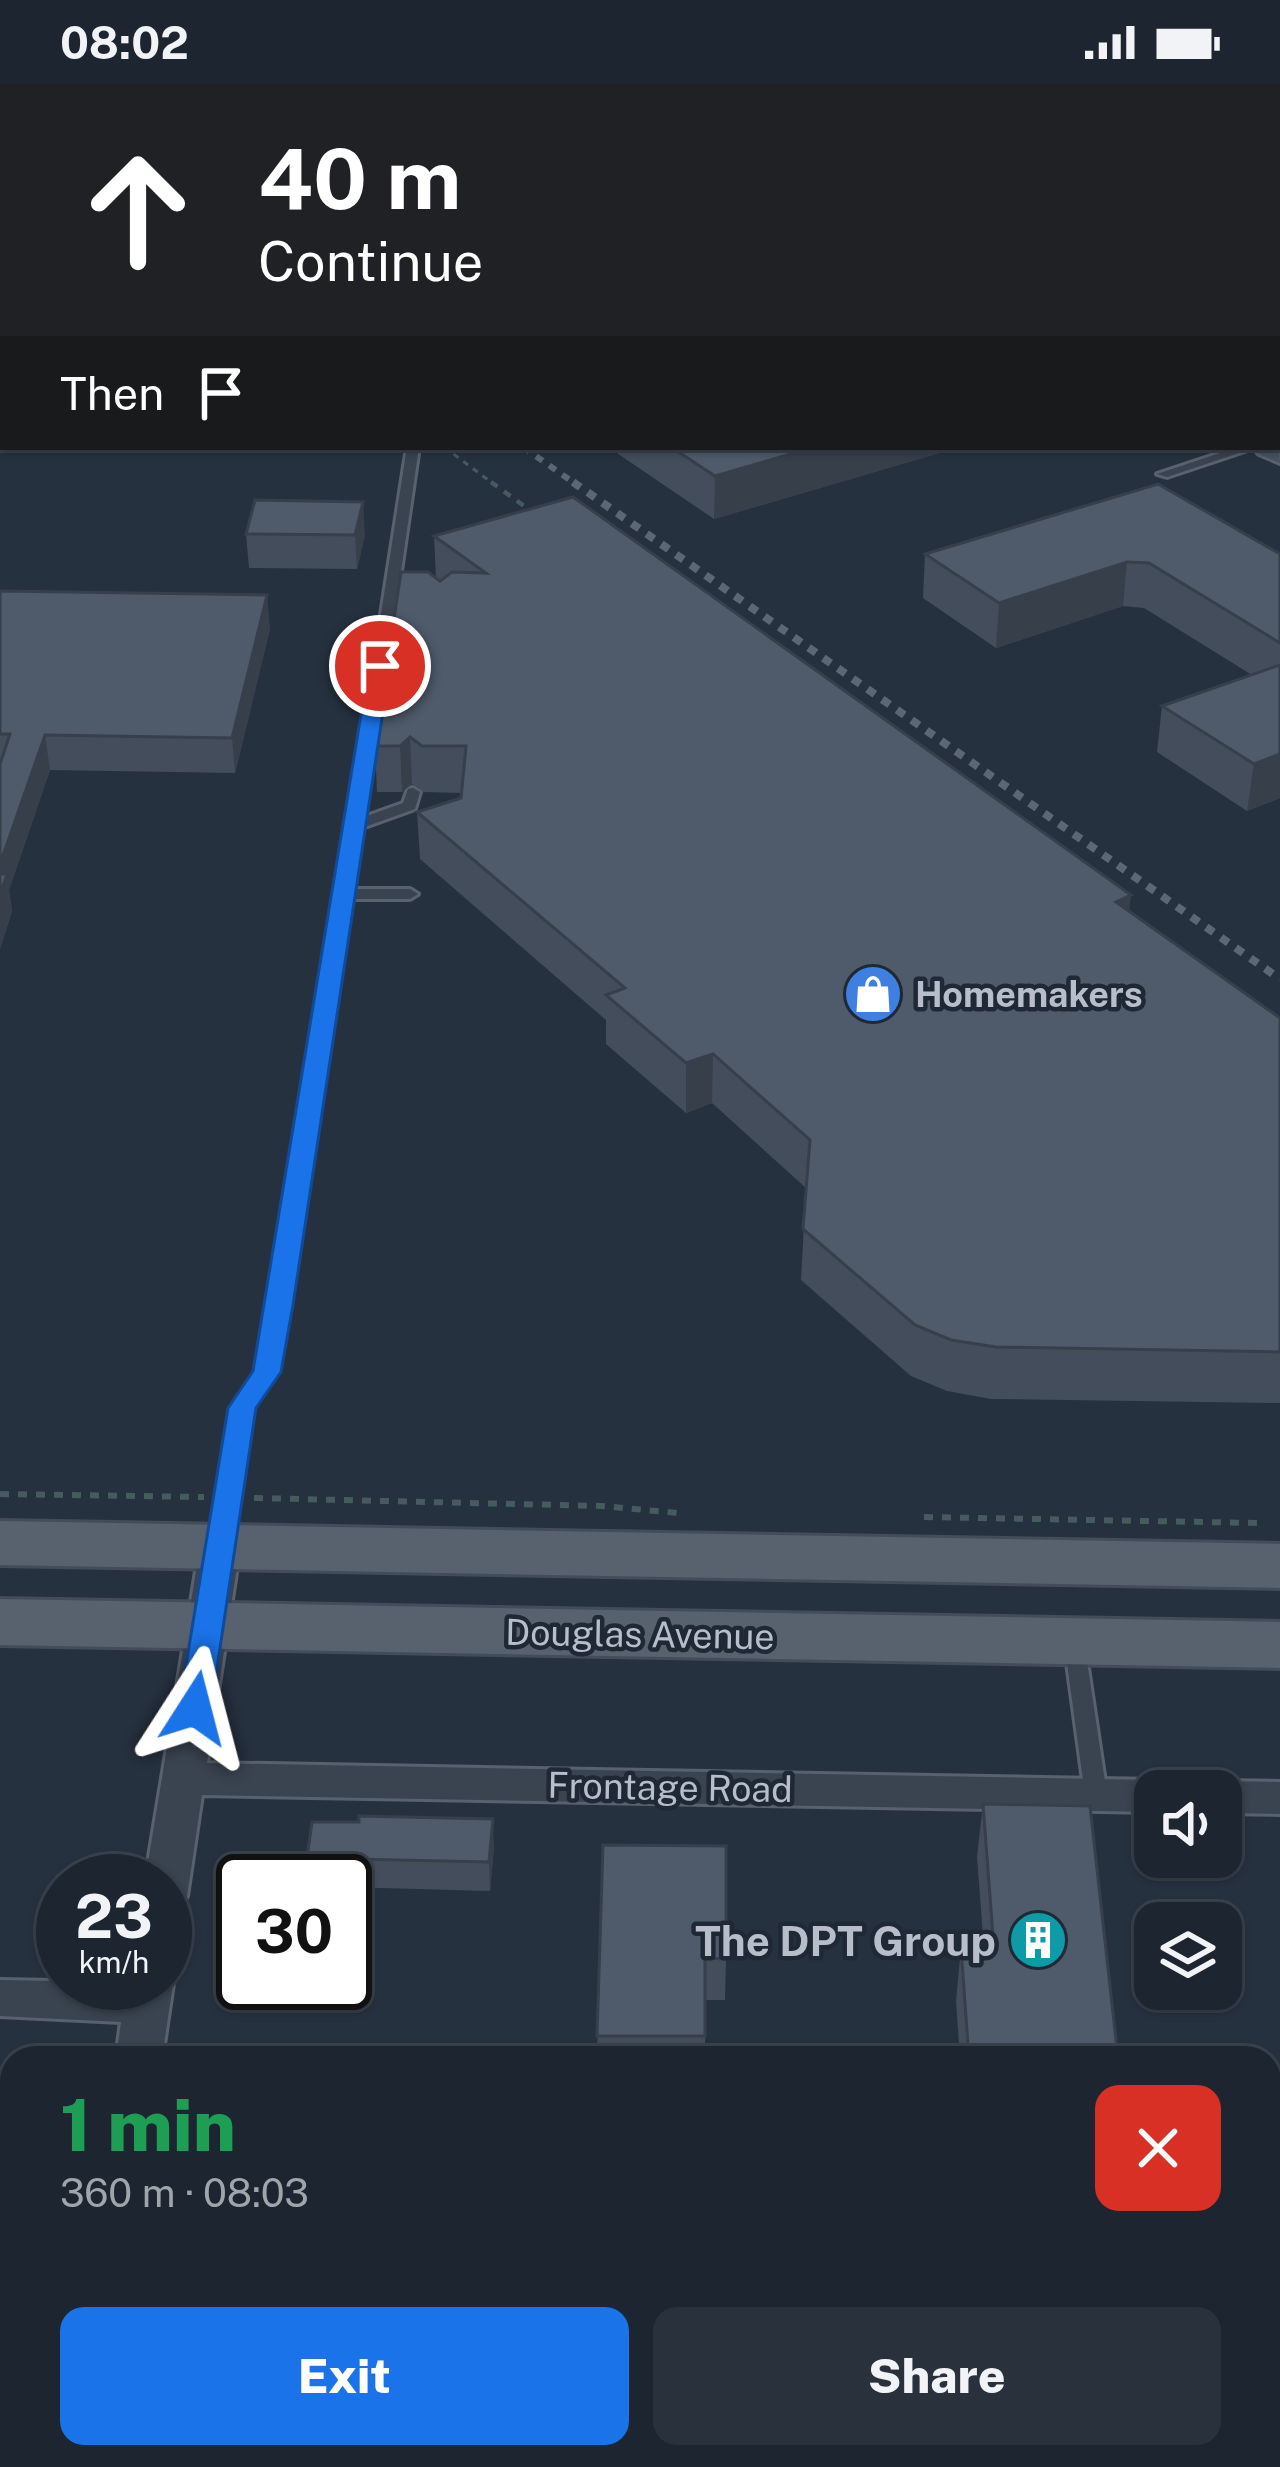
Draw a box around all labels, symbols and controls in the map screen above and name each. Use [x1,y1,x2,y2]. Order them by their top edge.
text: 08:02 [60,16,189,69]
text: 40 m [258,129,461,228]
icon: ahead [60,132,216,288]
text: Continue [258,230,483,293]
icon: arrive [188,360,254,426]
text: Then [60,367,164,420]
pin [329,615,431,717]
icon: arrive [347,633,413,699]
shop icon: Homemakers [842,963,904,1025]
place label: Homemakers [915,973,1143,1015]
street label: Douglas Avenue [505,1611,775,1657]
position arrow [132,1645,258,1771]
street label: Frontage Road [547,1764,793,1810]
map controls [1134,1770,1242,2010]
button: sound [1134,1770,1242,1878]
speed limit sign: 30 [216,1854,372,2010]
text: 23 [75,1881,153,1952]
button: layers [1134,1902,1242,2010]
building icon: The DPT Group [1007,1909,1069,1971]
place label: The DPT Group [695,1916,996,1965]
text: km/h [79,1944,149,1980]
text: 1 min [60,2083,236,2167]
button: close [1095,2085,1221,2211]
text: 360 m · 08:03 [60,2170,309,2216]
button: Exit [60,2307,629,2445]
button: Share [653,2307,1221,2445]

